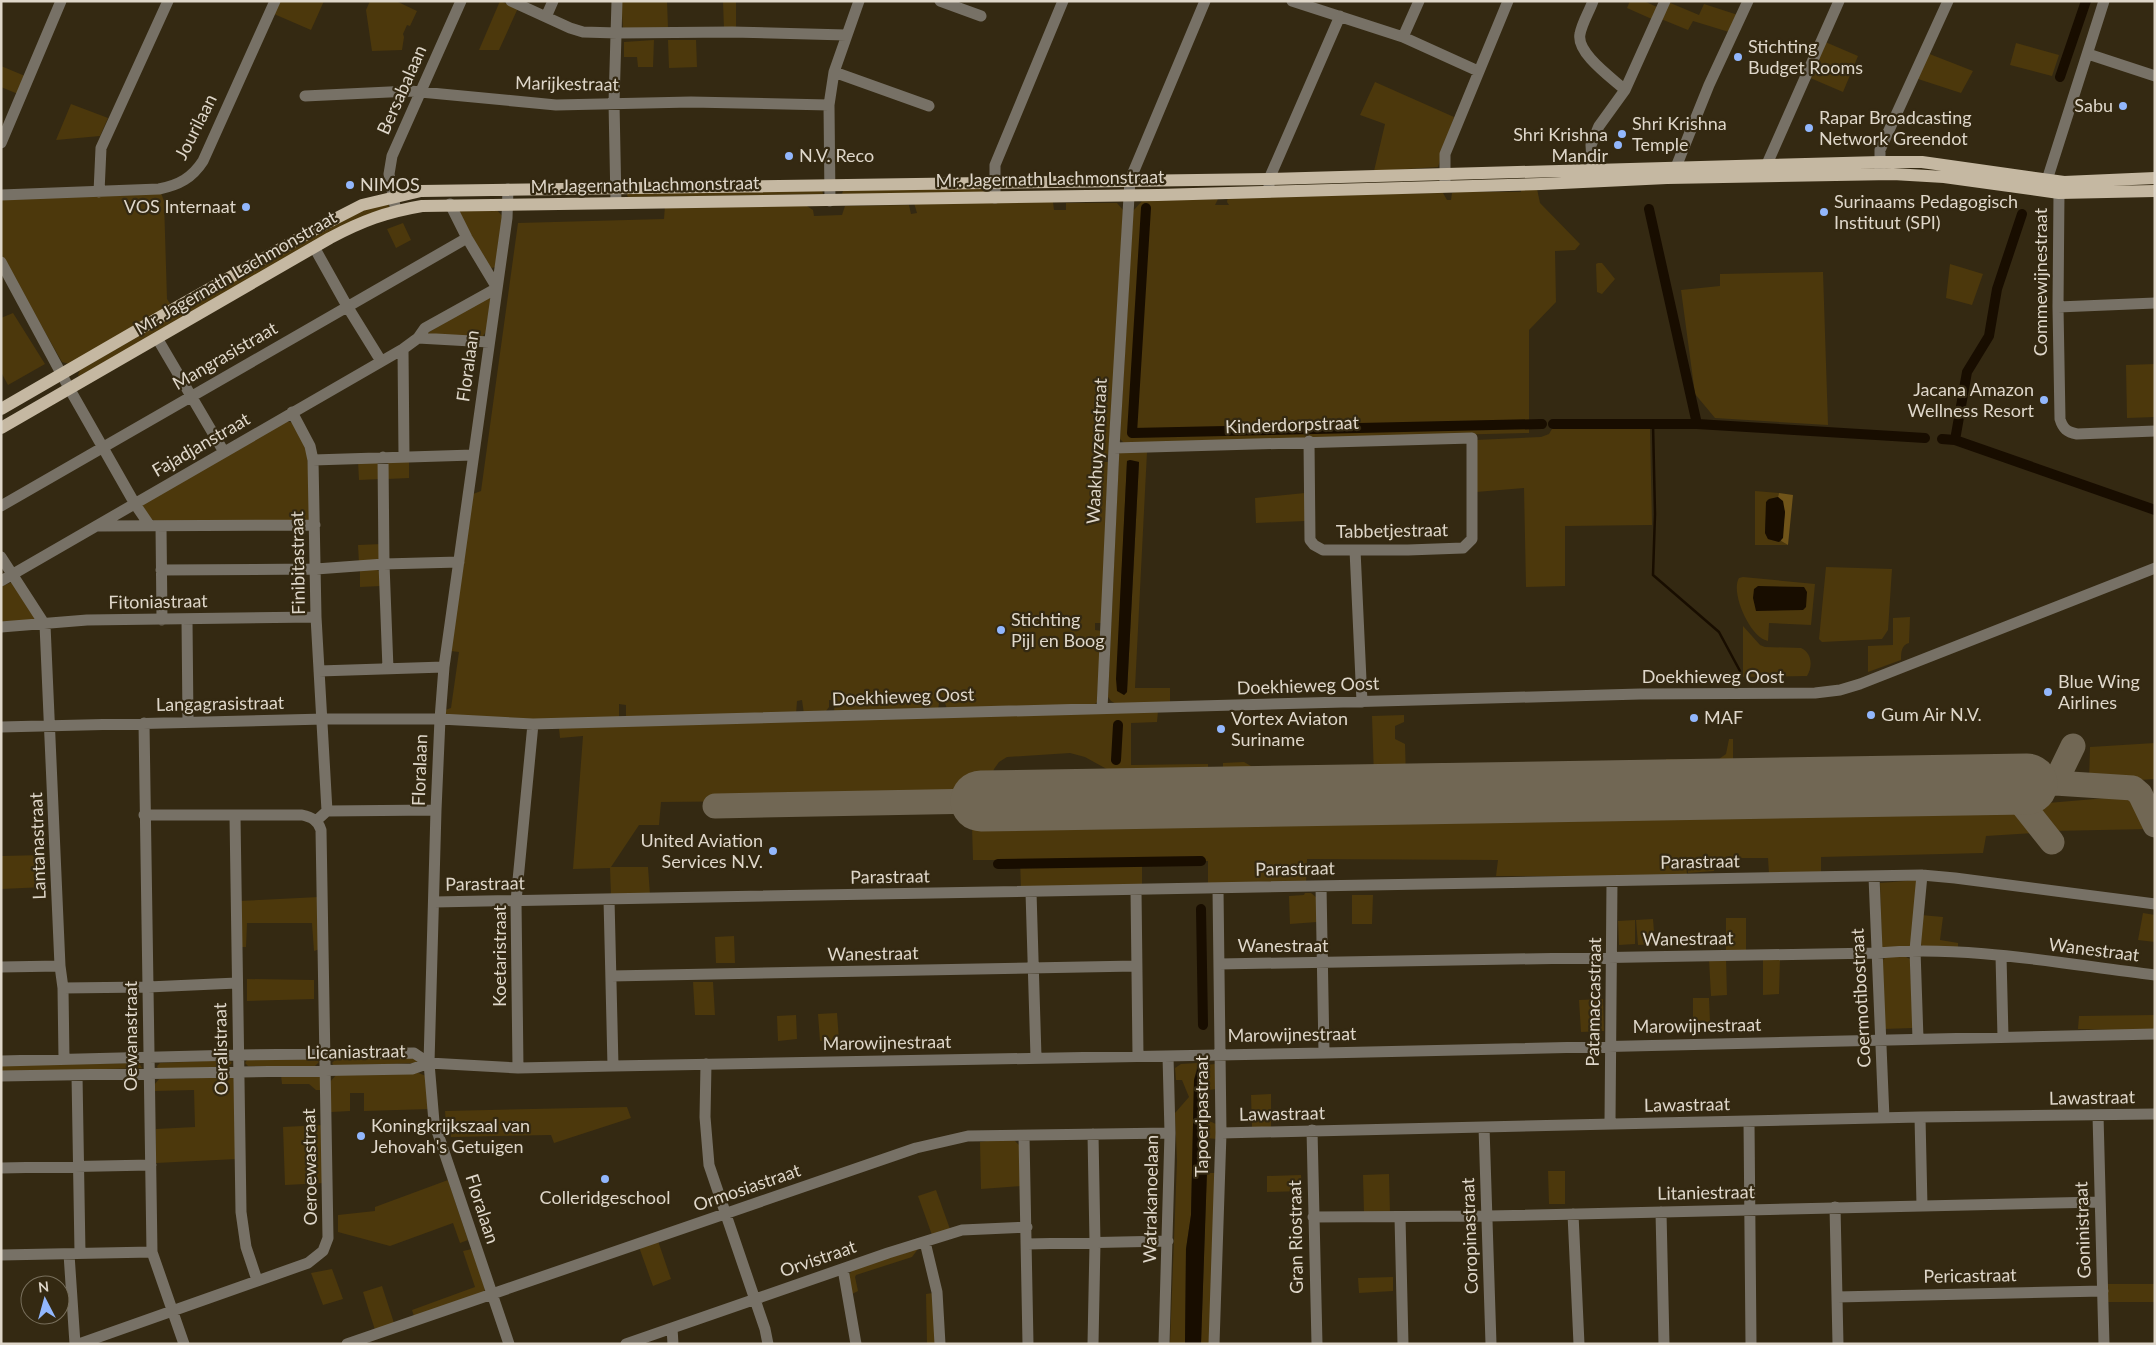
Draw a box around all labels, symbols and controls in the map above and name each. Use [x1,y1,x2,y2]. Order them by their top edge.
place label: Stichting Budget Rooms [1748,35,1863,78]
street label: Bersabalaan [372,42,431,138]
marker: Stichting Budget Rooms [1732,51,1744,63]
street label: Marijkestraat [515,71,620,95]
street label: Jourilaan [169,90,221,163]
place label: Sabu [2074,94,2113,116]
marker: Sabu [2117,100,2129,112]
place label: Rapar Broadcasting Network Greendot [1819,106,1972,149]
place label: Shri Krishna Temple [1632,112,1727,155]
marker: Rapar Broadcasting Network Greendot [1803,122,1815,134]
place label: Shri Krishna Mandir [1513,123,1608,166]
marker: Shri Krishna Temple [1616,128,1628,140]
marker: Shri Krishna Mandir [1612,139,1624,151]
place label: N.V. Reco [799,144,874,166]
marker: N.V. Reco [783,150,795,162]
street label: Mr. Jagernath Lachmonstraat [935,165,1165,191]
street label: Mr. Jagernath Lachmonstraat [530,171,760,197]
place label: NIMOS [360,173,420,195]
marker: NIMOS [344,179,356,191]
place label: Surinaams Pedagogisch Instituut (SPI) [1834,190,2018,233]
place label: VOS Internaat [124,195,237,217]
marker: VOS Internaat [240,201,252,213]
street label: Mr. Jagernath Lachmonstraat [131,205,341,339]
marker: Surinaams Pedagogisch Instituut (SPI) [1818,206,1830,218]
street label: Commewijnestraat [2029,207,2051,356]
street label: Mangrasistraat [168,316,281,394]
street label: Floralaan [451,329,483,403]
street label: Waakhuyzenstraat [1081,377,1111,525]
place label: Jacana Amazon Wellness Resort [1907,378,2035,421]
marker: Jacana Amazon Wellness Resort [2038,394,2050,406]
street label: Fajadjanstraat [148,407,254,481]
street label: Kinderdorpstraat [1225,411,1360,437]
street label: Finibitastraat [285,511,309,615]
street label: Tabbetjestraat [1336,518,1449,542]
street label: Fitoniastraat [108,589,208,613]
place label: Stichting Pijl en Boog [1011,608,1105,651]
marker: Stichting Pijl en Boog [995,624,1007,636]
street label: Doekhieweg Oost [1642,665,1785,687]
place label: Blue Wing Airlines [2058,670,2140,713]
street label: Doekhieweg Oost [1236,672,1380,698]
street label: Doekhieweg Oost [831,683,975,709]
marker: Blue Wing Airlines [2042,686,2054,698]
street label: Langagrasistraat [156,691,285,715]
place label: Gum Air N.V. [1881,703,1982,725]
place label: MAF [1704,706,1743,728]
place label: Vortex Aviaton Suriname [1231,707,1348,750]
marker: Gum Air N.V. [1865,709,1877,721]
marker: MAF [1688,712,1700,724]
marker: Vortex Aviaton Suriname [1215,723,1227,735]
street label: Floralaan [407,734,431,806]
street label: Lantanastraat [24,791,50,900]
place label: United Aviation Services N.V. [640,829,763,872]
marker: United Aviation Services N.V. [767,845,779,857]
street label: Parastraat [1660,849,1741,873]
street label: Parastraat [1255,856,1336,880]
street label: Parastraat [850,864,931,888]
street label: Parastraat [445,871,526,895]
street label: Koetaristraat [488,904,510,1007]
street label: Wanestraat [1642,926,1734,950]
street label: Coermotibostraat [1845,927,1875,1068]
street label: Wanestraat [2048,933,2141,966]
street label: Wanestraat [1238,934,1329,956]
street label: Patamaccastraat [1581,937,1605,1067]
street label: Wanestraat [827,941,919,965]
street label: Oewanastraat [119,980,141,1091]
street label: Oeralistraat [208,1002,232,1096]
street label: Marowijnestraat [1632,1013,1762,1037]
street label: Marowijnestraat [1227,1022,1357,1046]
street label: Marowijnestraat [822,1030,952,1054]
street label: Licaniastraat [306,1039,406,1063]
street label: Tapoeripastraat [1190,1054,1212,1177]
street label: Lawastraat [2049,1085,2136,1109]
street label: Lawastraat [1644,1092,1731,1116]
street label: Lawastraat [1239,1101,1326,1125]
street label: Oeroewastraat [297,1108,321,1226]
place label: Koningkrijkszaal van Jehovah's Getuigen [371,1114,530,1157]
marker: Koningkrijkszaal van Jehovah's Getuigen [355,1130,367,1142]
street label: Watrakanoelaan [1138,1135,1162,1263]
street label: Ormosiastraat [690,1158,804,1216]
street label: Floralaan [461,1171,505,1246]
marker: Colleridgeschool [599,1173,611,1185]
street label: Coropinastraat [1456,1177,1482,1295]
street label: Gran Riostraat [1283,1180,1307,1294]
street label: Litaniestraat [1657,1180,1756,1204]
street label: Goninistraat [2069,1181,2095,1279]
place label: Colleridgeschool [540,1186,670,1208]
street label: Orvistraat [777,1235,859,1281]
street label: Pericastraat [1923,1263,2017,1287]
north arrow [20,1275,70,1325]
text: N [37,1278,50,1296]

